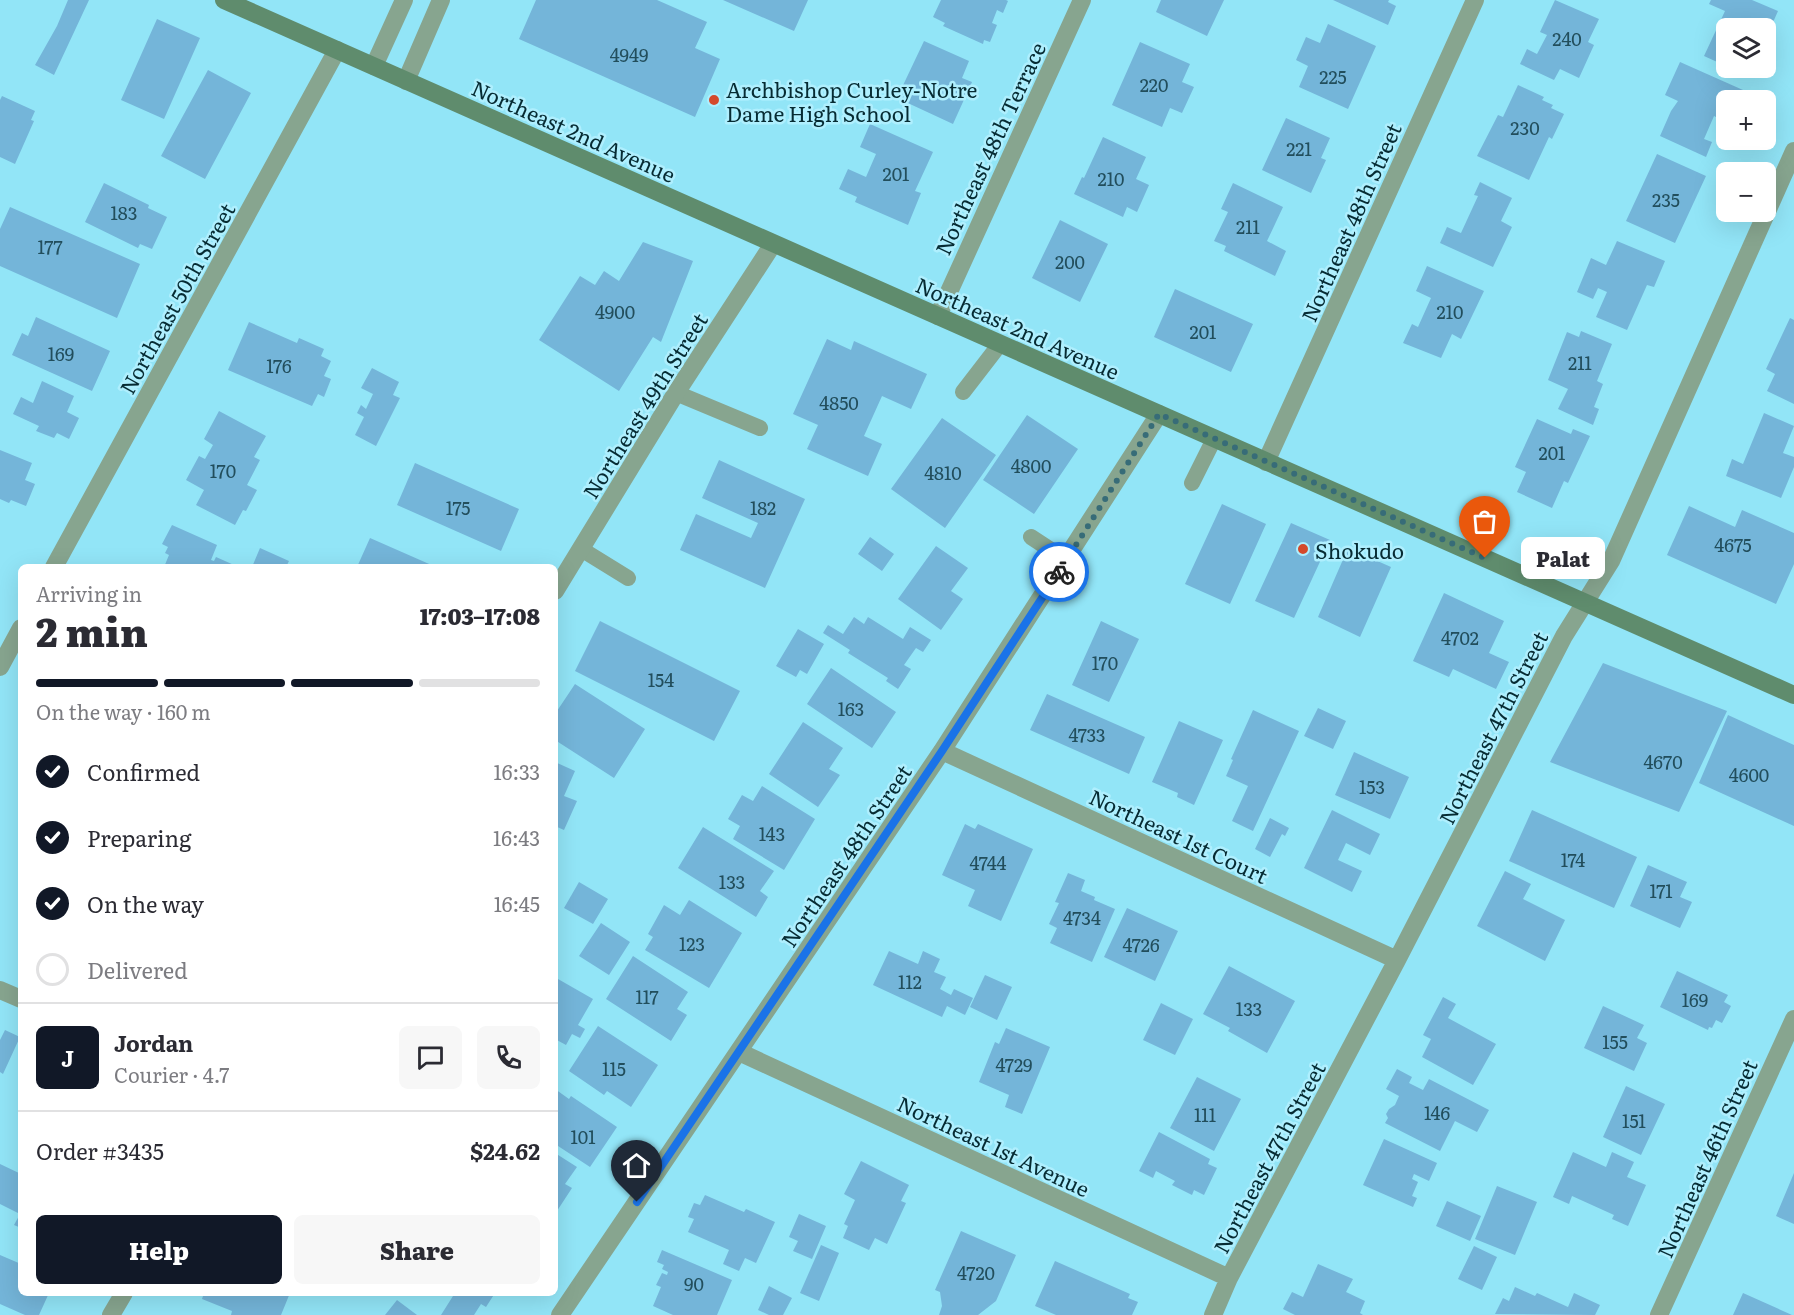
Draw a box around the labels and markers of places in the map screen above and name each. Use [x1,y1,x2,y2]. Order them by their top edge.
place label: Archbishop Curley-Notre Dame High School [726,73,978,128]
marker: Archbishop Curley-Notre Dame High School [707,93,721,107]
pin [1459,496,1510,558]
place label: Shokudo [1315,534,1404,565]
callout: Palat [1521,537,1605,579]
marker: Shokudo [1296,542,1310,556]
pin [611,1140,662,1202]

